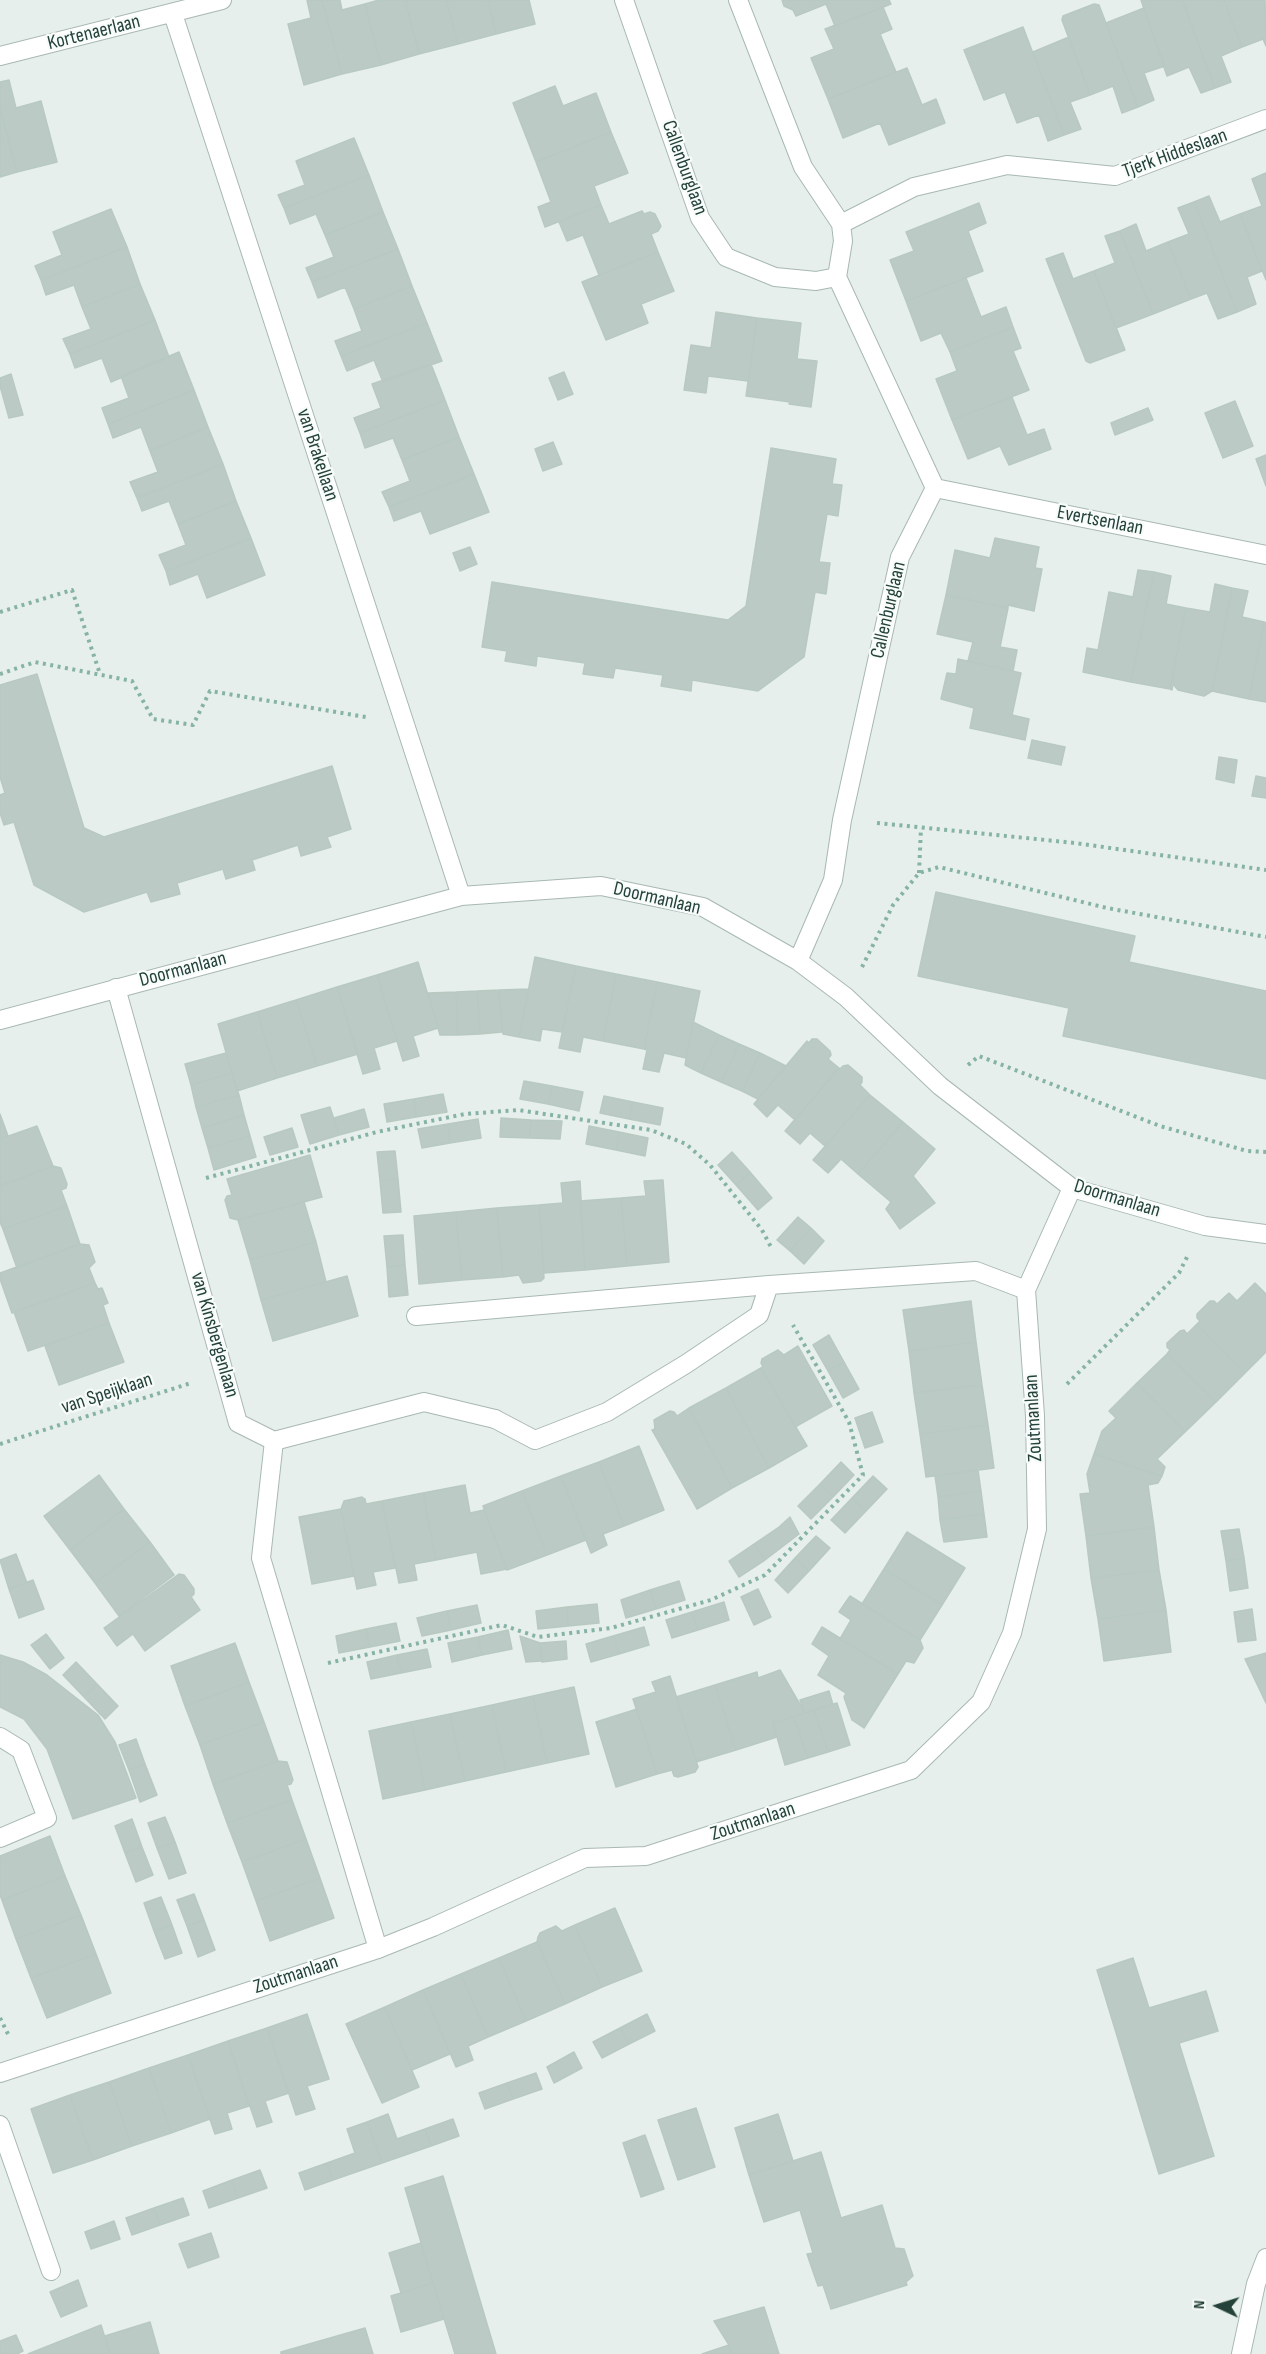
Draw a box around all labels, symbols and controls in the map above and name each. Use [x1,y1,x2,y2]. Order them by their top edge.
street label: Kortenaerlaan [45,10,143,56]
street label: Callenburglaan [656,118,712,218]
street label: Tjerk Hiddeslaan [1119,124,1231,184]
street label: van Brakellaan [291,406,343,504]
street label: Evertsenlaan [1055,501,1145,541]
street label: Callenburglaan [866,559,912,661]
street label: Doormanlaan [611,877,703,921]
street label: Doormanlaan [137,947,229,993]
street label: Doormanlaan [1071,1175,1163,1223]
street label: van Kinsbergenlaan [185,1270,243,1400]
street label: van Speijklaan [58,1368,156,1420]
street label: Zoutmanlaan [1020,1374,1048,1462]
street label: Zoutmanlaan [708,1797,798,1847]
street label: Zoutmanlaan [251,1950,341,2000]
north arrow [1188,2276,1248,2336]
text: N [1190,2300,1209,2310]

